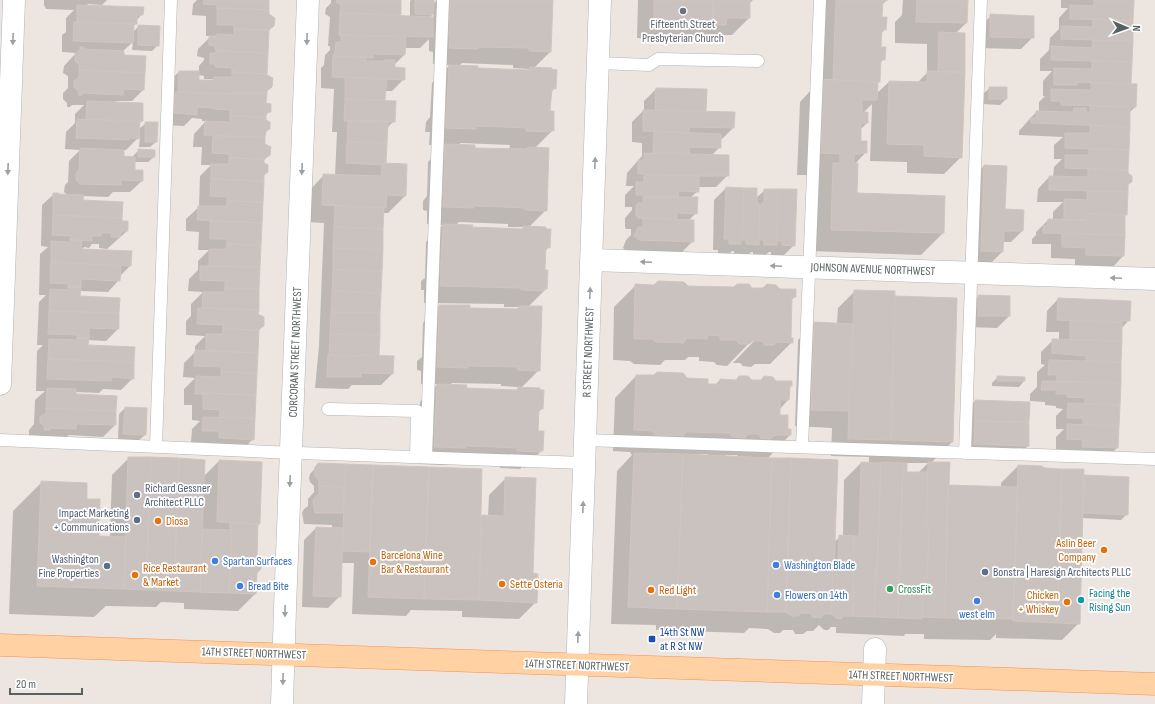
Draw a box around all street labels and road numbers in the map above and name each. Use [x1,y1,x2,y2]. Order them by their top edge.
street label: JOHNSON AVENUE NORTHWEST [809,260,936,279]
street label: CORCORAN STREET NORTHWEST [286,286,305,418]
street label: R STREET NORTHWEST [579,306,598,398]
street label: 14TH STREET NORTHWEST [201,644,307,663]
street label: 14TH STREET NORTHWEST [524,656,630,675]
street label: 14TH STREET NORTHWEST [848,667,954,686]

